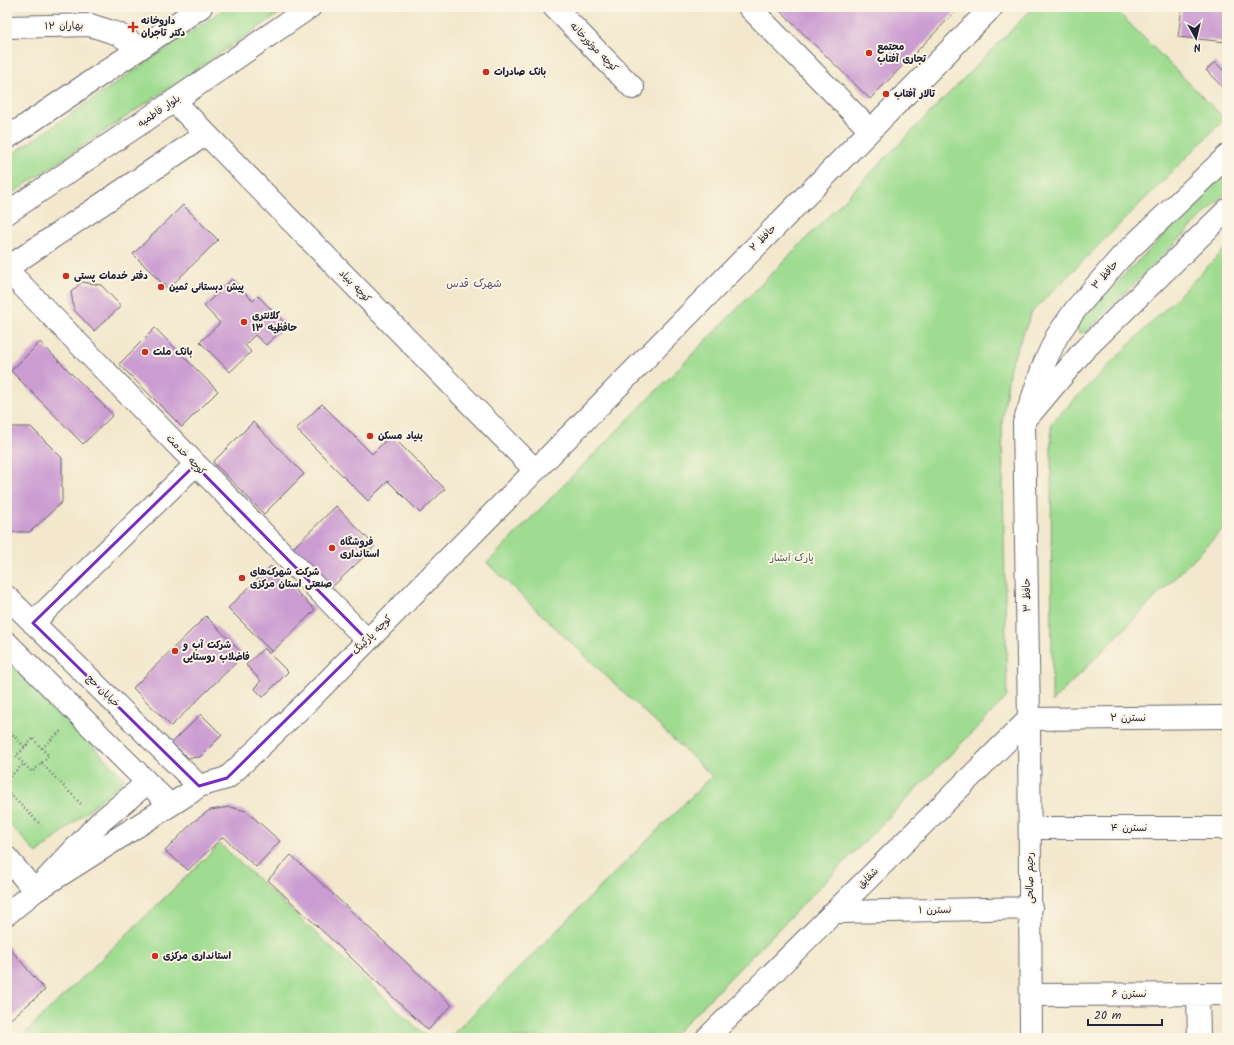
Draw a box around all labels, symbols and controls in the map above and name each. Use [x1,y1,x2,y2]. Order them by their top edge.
place label: داروخانه دکتر تاجران [141,13,186,41]
street label: بهاران ۱۲ [45,18,83,34]
street label: کوچه موتورخانه [566,18,622,76]
north arrow [1176,18,1216,58]
marker: داروخانه دکتر تاجران [128,22,138,32]
text: N [1193,38,1202,56]
place label: مجتمع تجاری آفتاب [877,39,927,67]
marker: مجتمع تجاری آفتاب [864,48,874,58]
place label: بانک صادرات [494,64,546,80]
marker: بانک صادرات [481,67,491,77]
place label: تالار آفتاب [894,86,936,102]
marker: تالار آفتاب [881,89,891,99]
street label: بلوار فاطمیه [134,91,184,131]
street label: حافظ ۲ [746,221,780,255]
street label: حافظ ۳ [1088,257,1122,293]
street label: کوچه بنیاد [335,266,375,306]
place label: دفتر خدمات پستی [74,268,148,284]
marker: دفتر خدمات پستی [61,271,71,281]
district label: شهرک قدس [446,275,502,293]
place label: پیش دبستانی ثمین [169,279,244,295]
marker: پیش دبستانی ثمین [156,282,166,292]
place label: کلانتری ۱۳ حافظیه [252,308,298,336]
marker: کلانتری ۱۳ حافظیه [239,317,249,327]
place label: بانک ملت [153,344,192,360]
marker: بانک ملت [140,347,150,357]
place label: بنیاد مسکن [378,428,423,444]
street label: کوچه خدمت [162,431,210,479]
marker: بنیاد مسکن [365,431,375,441]
place label: فروشگاه استانداری [340,534,380,562]
marker: فروشگاه استانداری [327,543,337,553]
park label: پارک آبشار [769,550,814,566]
place label: شرکت شهرک‌های صنعتی استان مرکزی [250,564,332,592]
marker: شرکت شهرک‌های صنعتی استان مرکزی [237,573,247,583]
street label: حافظ ۳ [1019,578,1035,612]
street label: کوچه پارکینگ [348,611,396,659]
place label: شرکت آب و فاضلاب روستایی [182,637,250,665]
marker: شرکت آب و فاضلاب روستایی [170,646,180,656]
street label: خیابان حج [82,671,124,711]
street label: نسترن ۲ [1110,710,1146,726]
street label: نسترن ۴ [1111,820,1147,836]
street label: رحیم صالحی [1022,852,1038,904]
street label: شقایق [854,863,883,892]
street label: نسترن ۱ [919,902,951,918]
place label: استانداری مرکزی [163,948,231,964]
marker: استانداری مرکزی [150,951,160,961]
street label: نسترن ۶ [1112,986,1147,1002]
scale bar [1088,1001,1162,1027]
text: 20 m [1094,1006,1122,1025]

